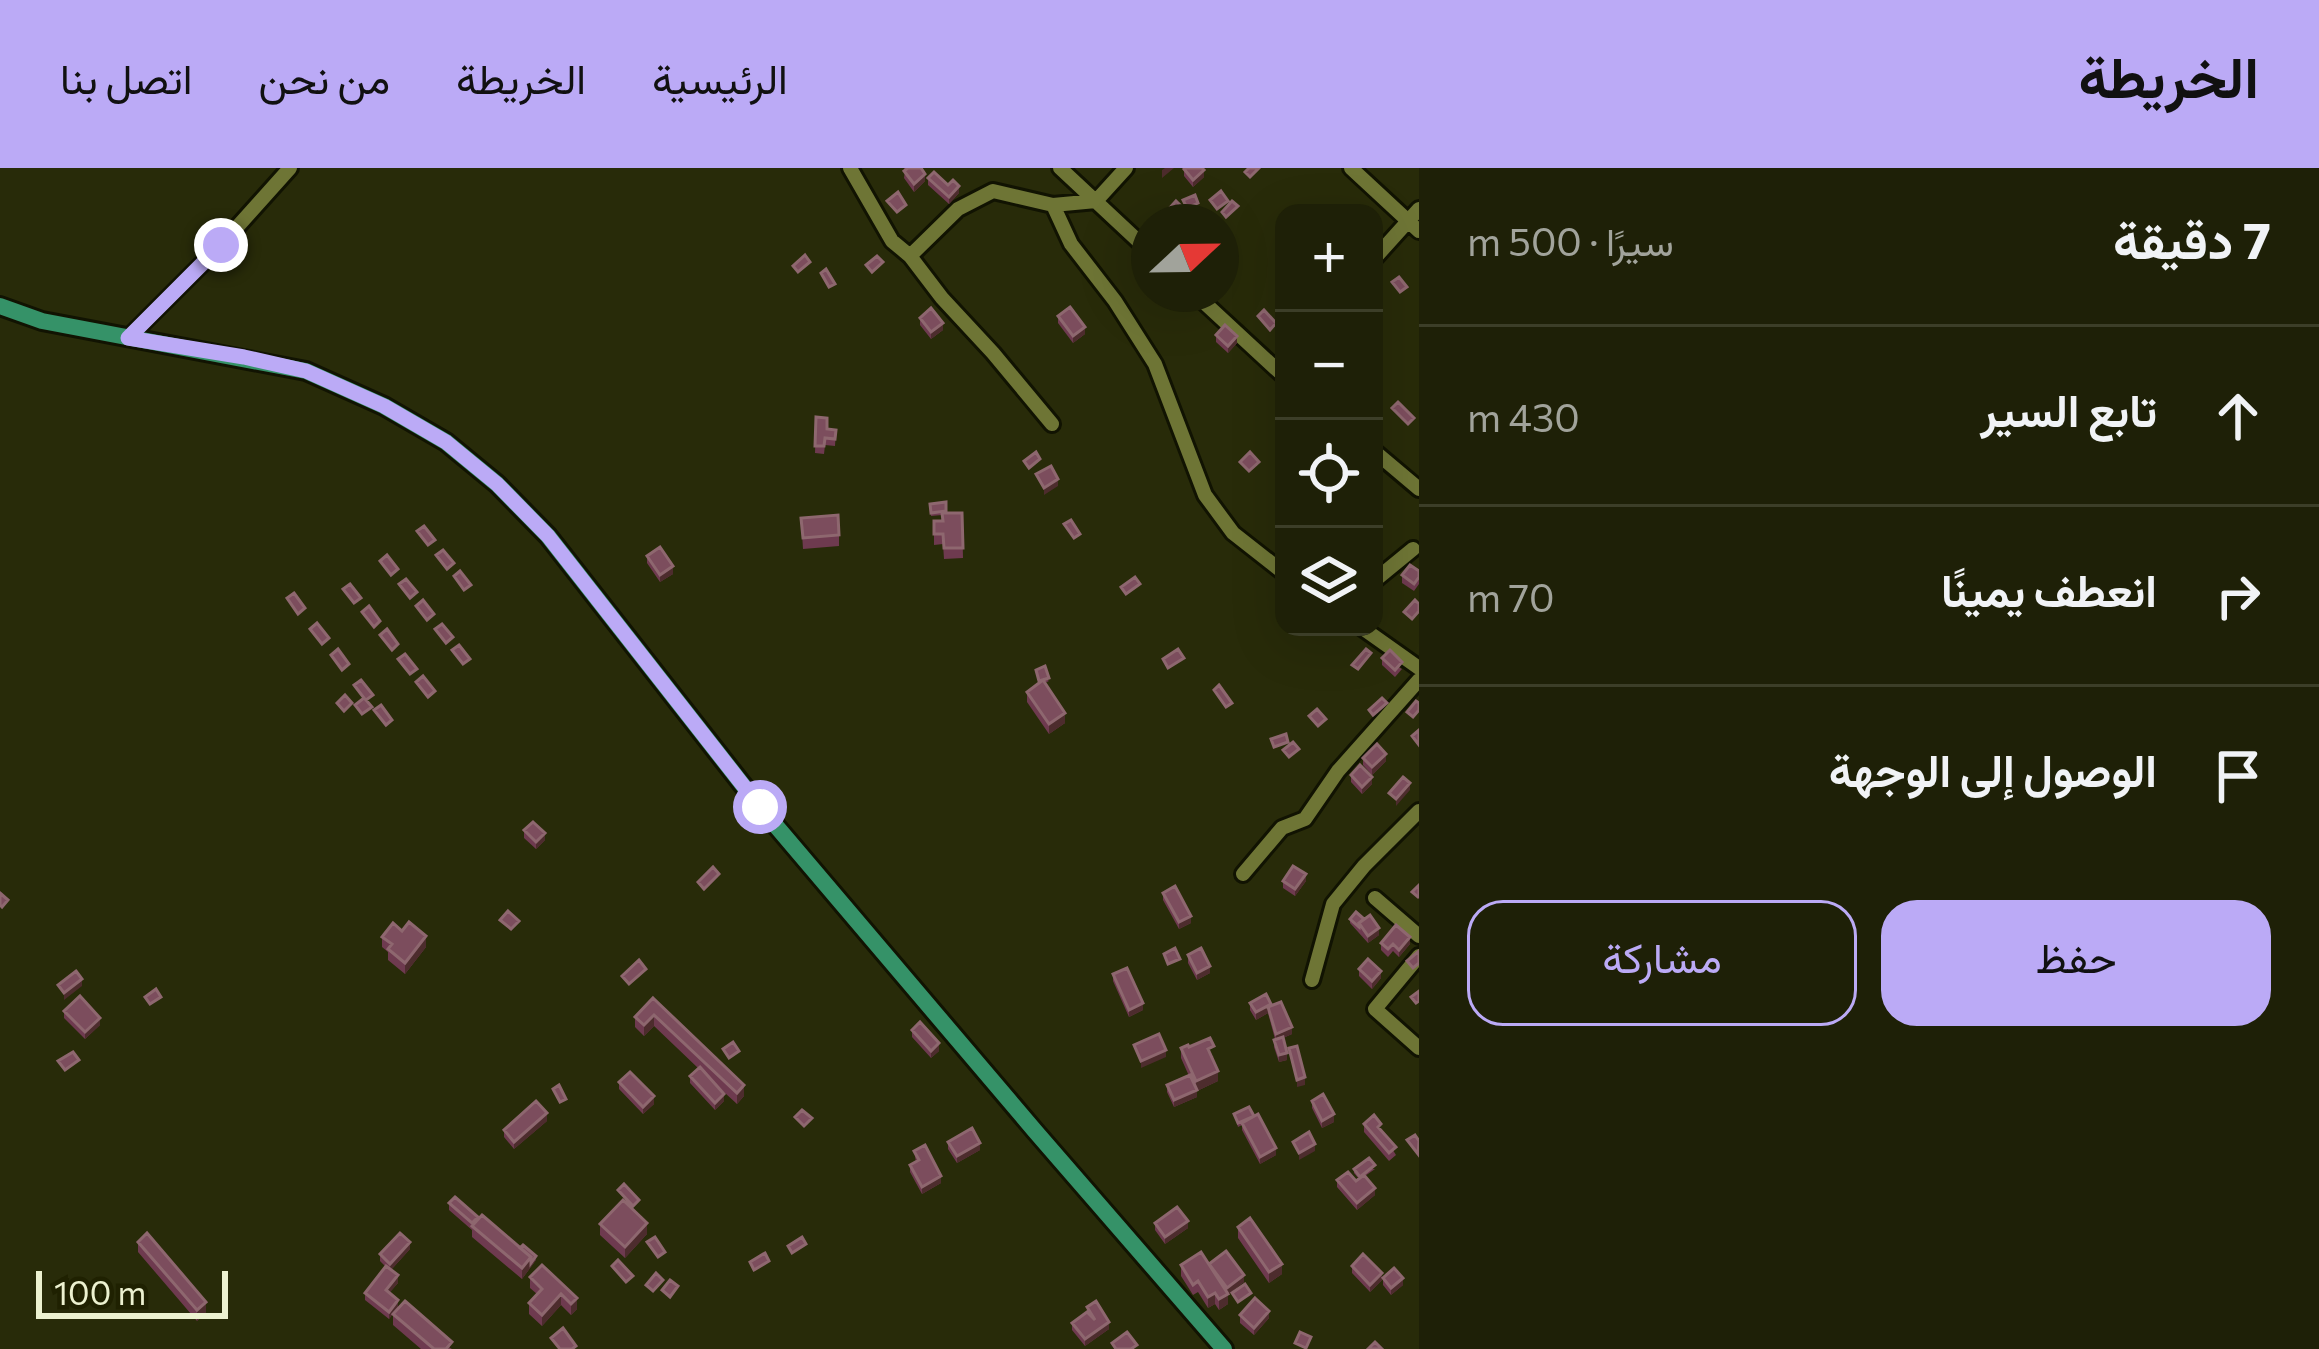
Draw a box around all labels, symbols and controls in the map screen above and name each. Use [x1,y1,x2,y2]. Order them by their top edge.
text: الخريطة [2079,40,2259,110]
text: اتصل بنا [60,51,192,103]
text: من نحن [258,51,390,103]
text: الخريطة [456,51,586,103]
text: الرئيسية [652,51,788,103]
north arrow [1131,204,1239,312]
map controls [1275,204,1383,636]
button: + [1275,204,1383,312]
text: 7 دقيقة [2113,207,2271,270]
text: سيرًا · 500 m [1467,216,1674,264]
route end [194,218,248,272]
button: − [1275,312,1383,420]
text: تابع السير [1981,381,2157,436]
icon: ahead [2205,383,2271,449]
text: 430 m [1467,392,1580,440]
button: locate [1275,420,1383,528]
button: layers [1275,528,1383,636]
text: انعطف يمينًا [1941,561,2157,616]
icon: right [2205,563,2271,629]
text: 70 m [1467,572,1554,620]
text: الوصول إلى الوجهة [1829,741,2157,796]
icon: arrive [2205,743,2271,809]
route start [733,780,787,834]
button: مشاركة [1467,900,1857,1026]
button: حفظ [1881,900,2271,1026]
scale bar [36,1265,228,1318]
text: 100 m [54,1271,146,1312]

